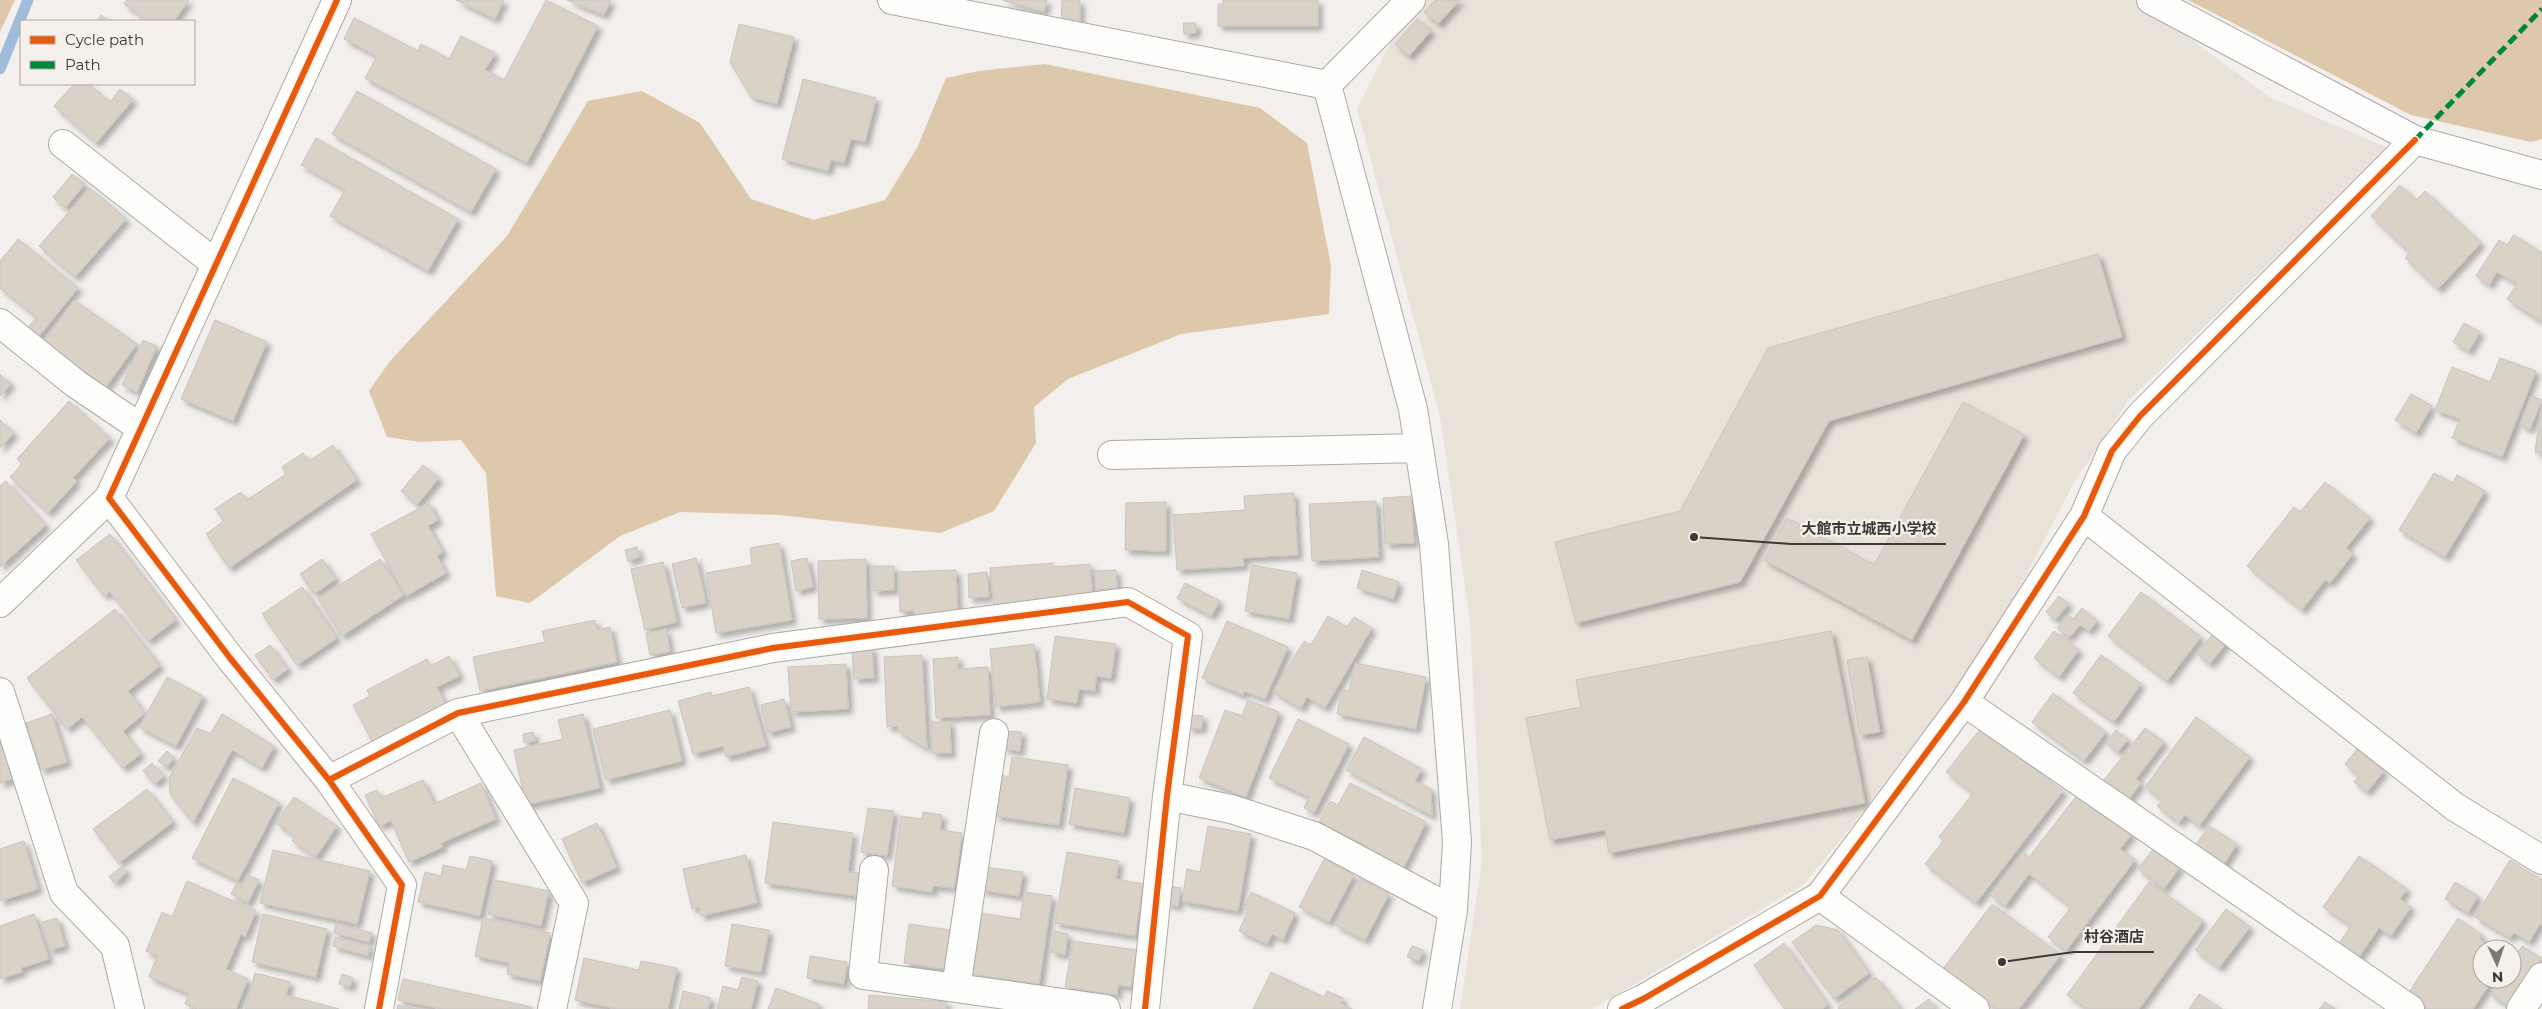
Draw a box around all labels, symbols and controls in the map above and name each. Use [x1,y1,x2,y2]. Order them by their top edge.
legend [20,20,195,85]
text: Cycle path [65,30,144,49]
text: Path [65,55,101,74]
callout: 大館市立城西小学校 [1791,514,1946,544]
text: 大館市立城西小学校 [1801,519,1937,538]
callout: 村谷酒店 [2074,922,2154,952]
text: 村谷酒店 [2084,927,2144,946]
north arrow [2472,939,2522,989]
text: N [2492,968,2504,986]

